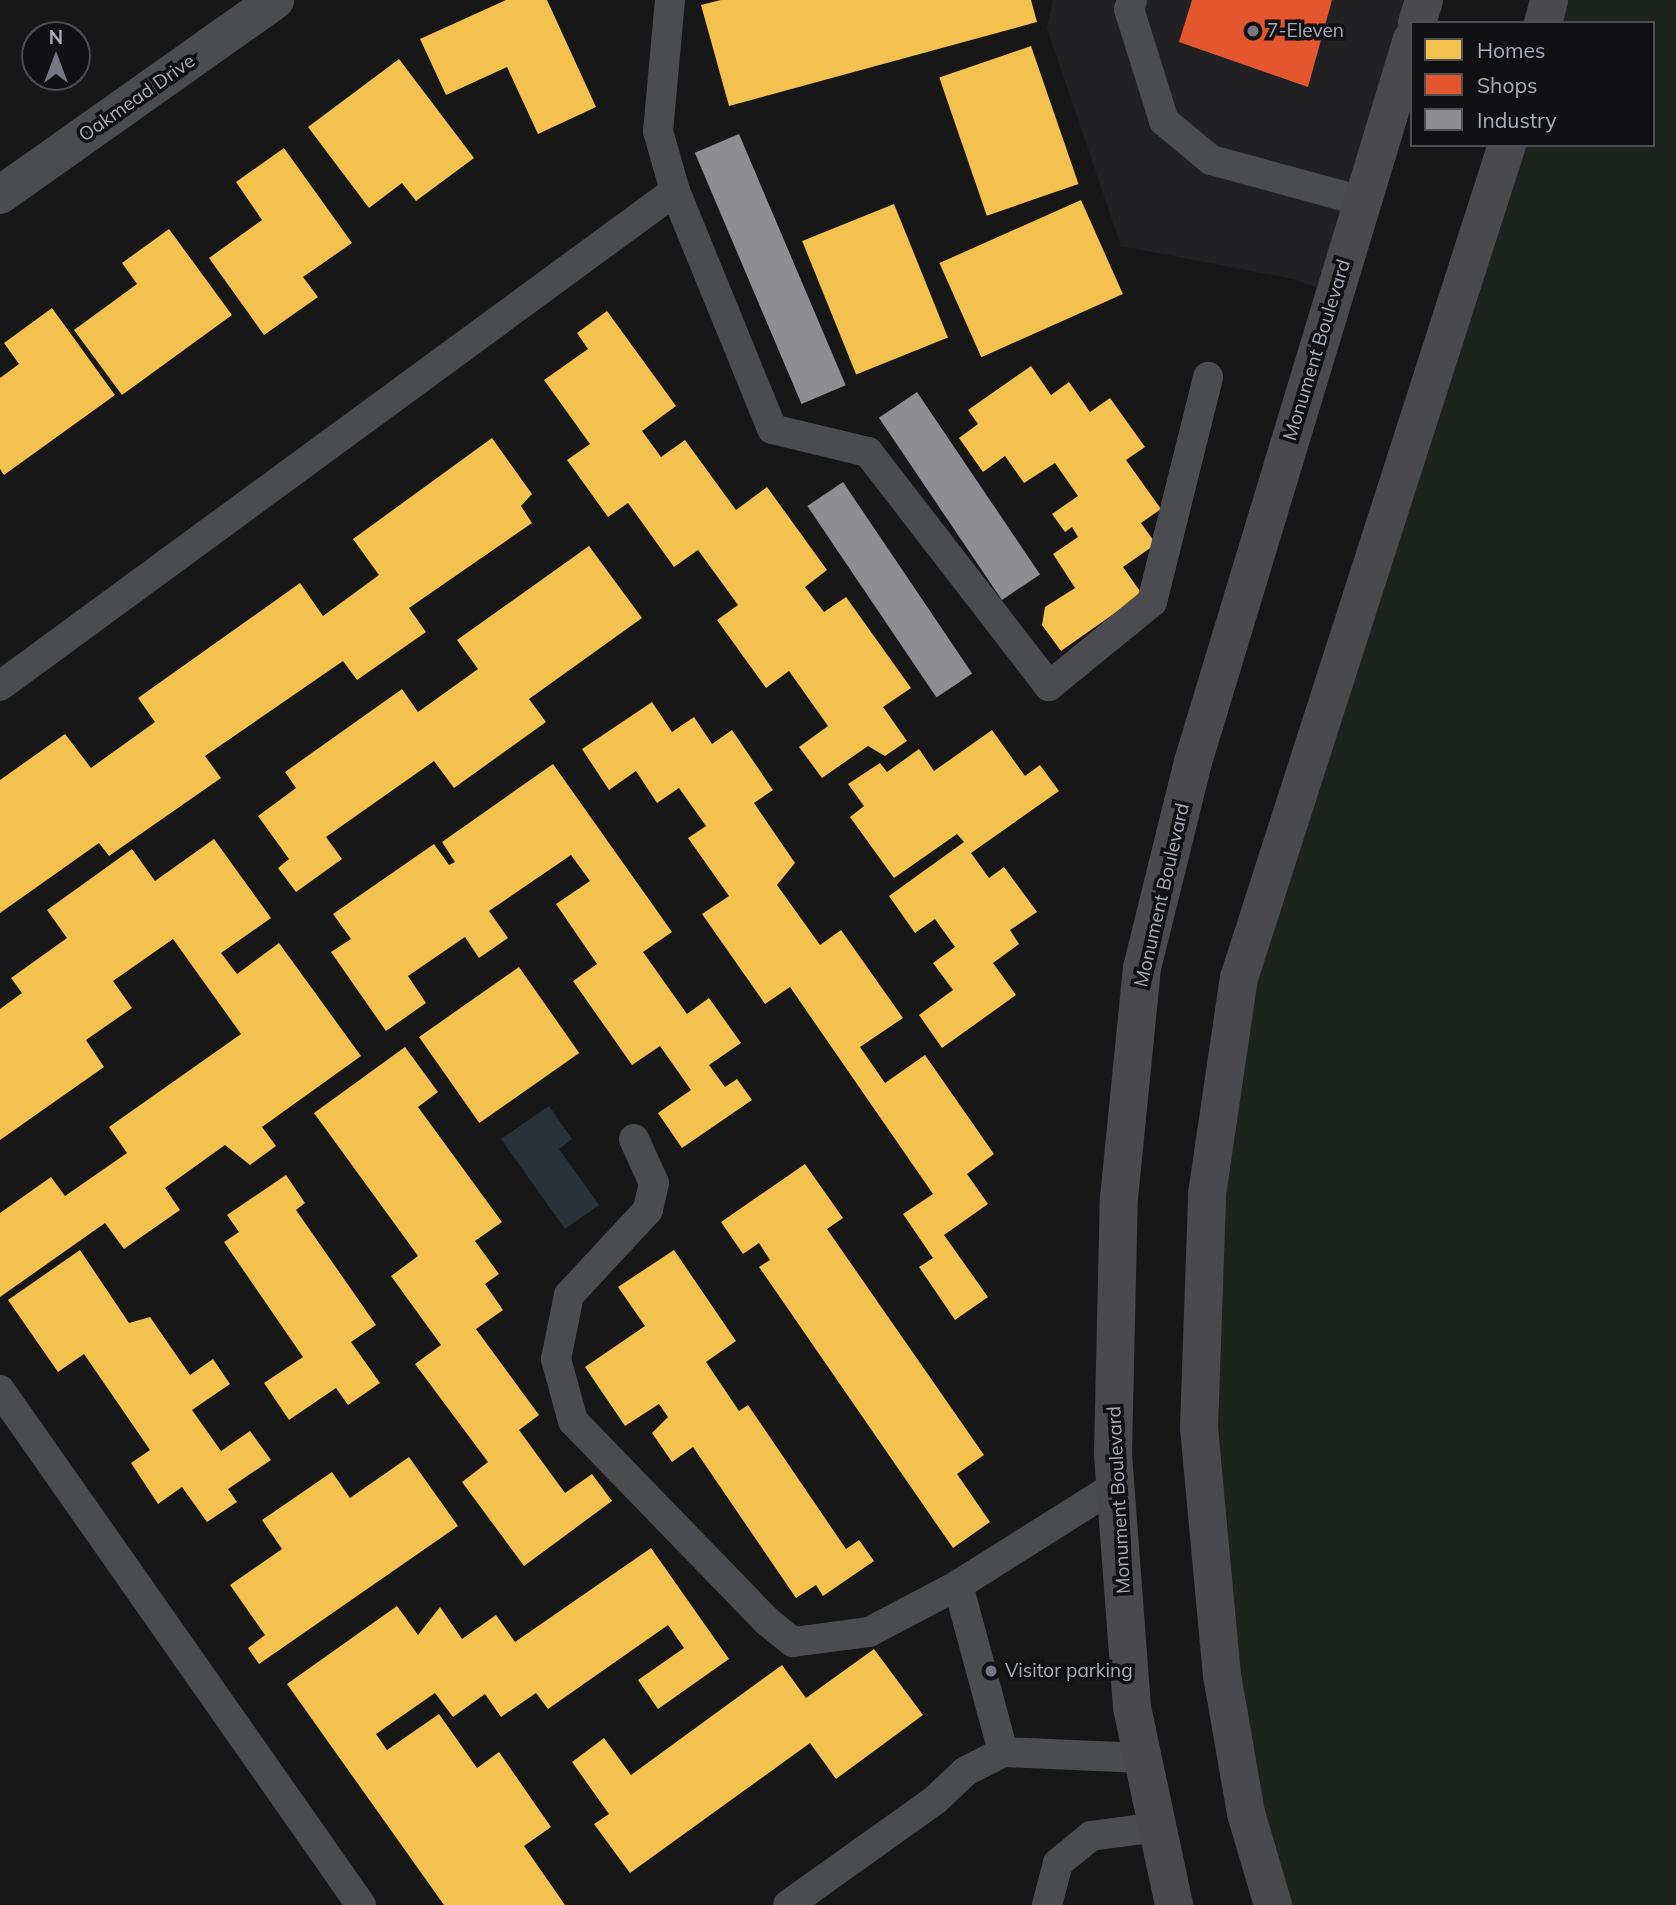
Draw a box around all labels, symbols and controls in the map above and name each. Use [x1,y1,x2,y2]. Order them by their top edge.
place label: 7-Eleven [1267,20,1344,42]
north arrow [21,21,91,91]
legend [1410,21,1655,147]
marker: 7-Eleven [1245,23,1261,39]
text: N [49,25,63,49]
text: Homes [1477,37,1545,63]
street label: Oakmead Drive [75,50,199,146]
text: Shops [1477,72,1537,98]
text: Industry [1477,107,1557,133]
street label: Monument Boulevard [1279,257,1355,443]
street label: Monument Boulevard [1130,801,1194,989]
street label: Monument Boulevard [1103,1406,1135,1594]
place label: Visitor parking [1005,1660,1133,1682]
marker: Visitor parking [983,1663,999,1679]

